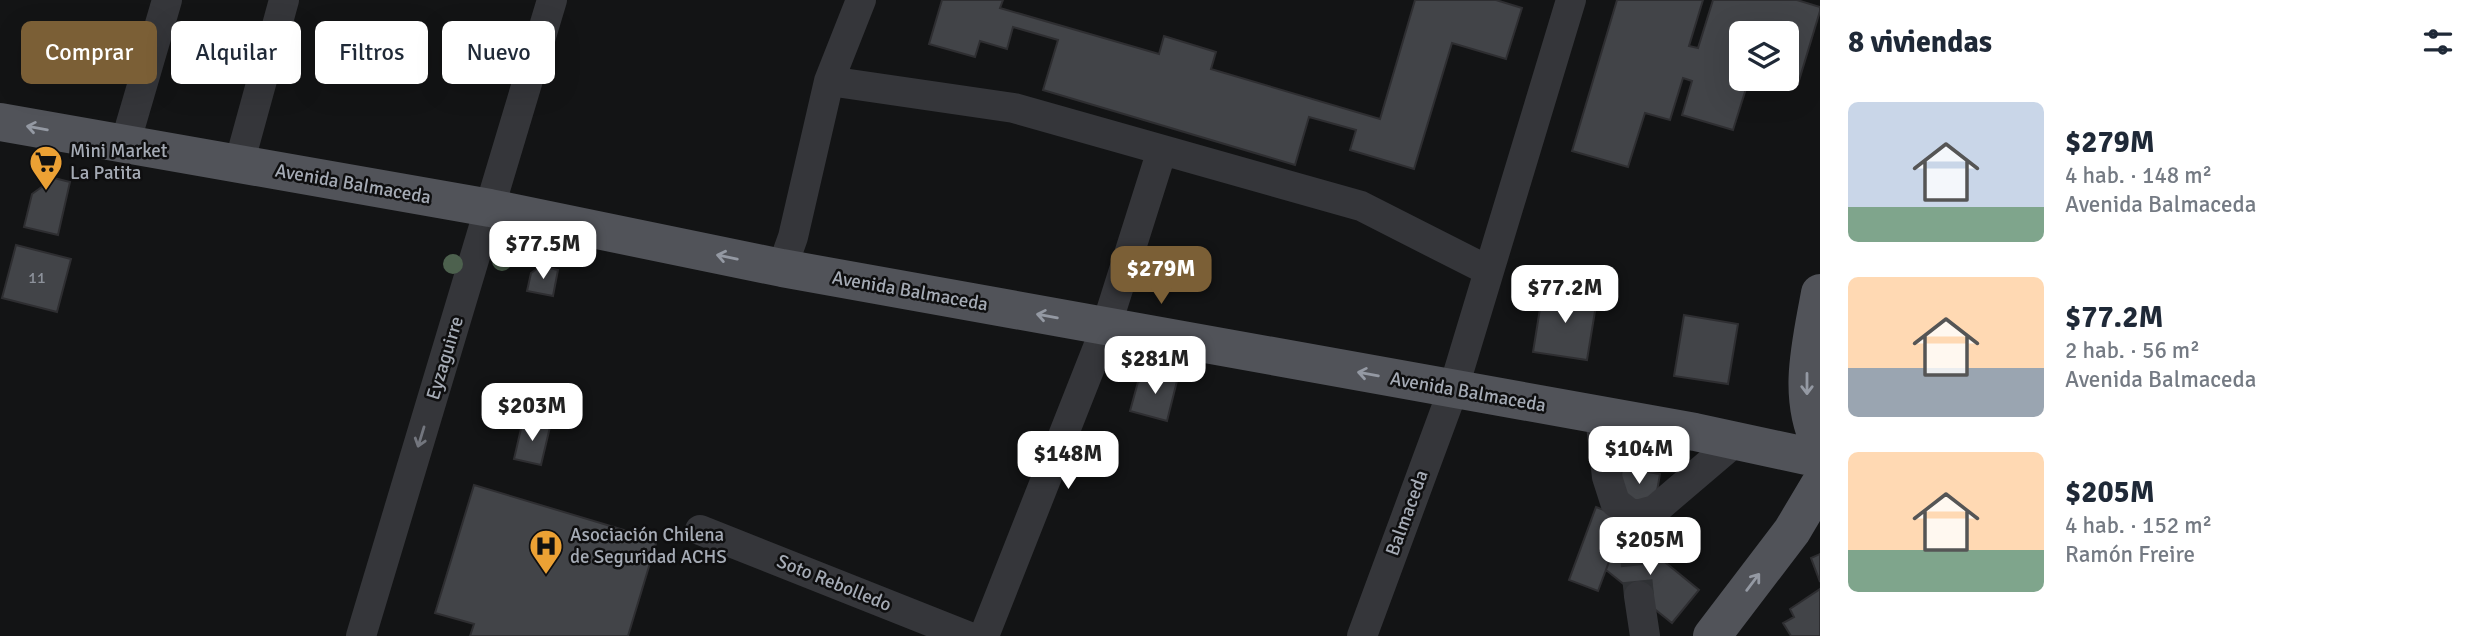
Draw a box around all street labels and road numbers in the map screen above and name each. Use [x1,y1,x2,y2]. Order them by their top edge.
street label: Avenida Balmaceda [273,158,433,210]
street label: Avenida Balmaceda [830,265,990,317]
street label: Eyzaguirre [421,313,469,403]
street label: Avenida Balmaceda [1388,366,1548,418]
street label: Balmaceda [1380,467,1434,559]
street label: Soto Rebolledo [773,549,895,617]

